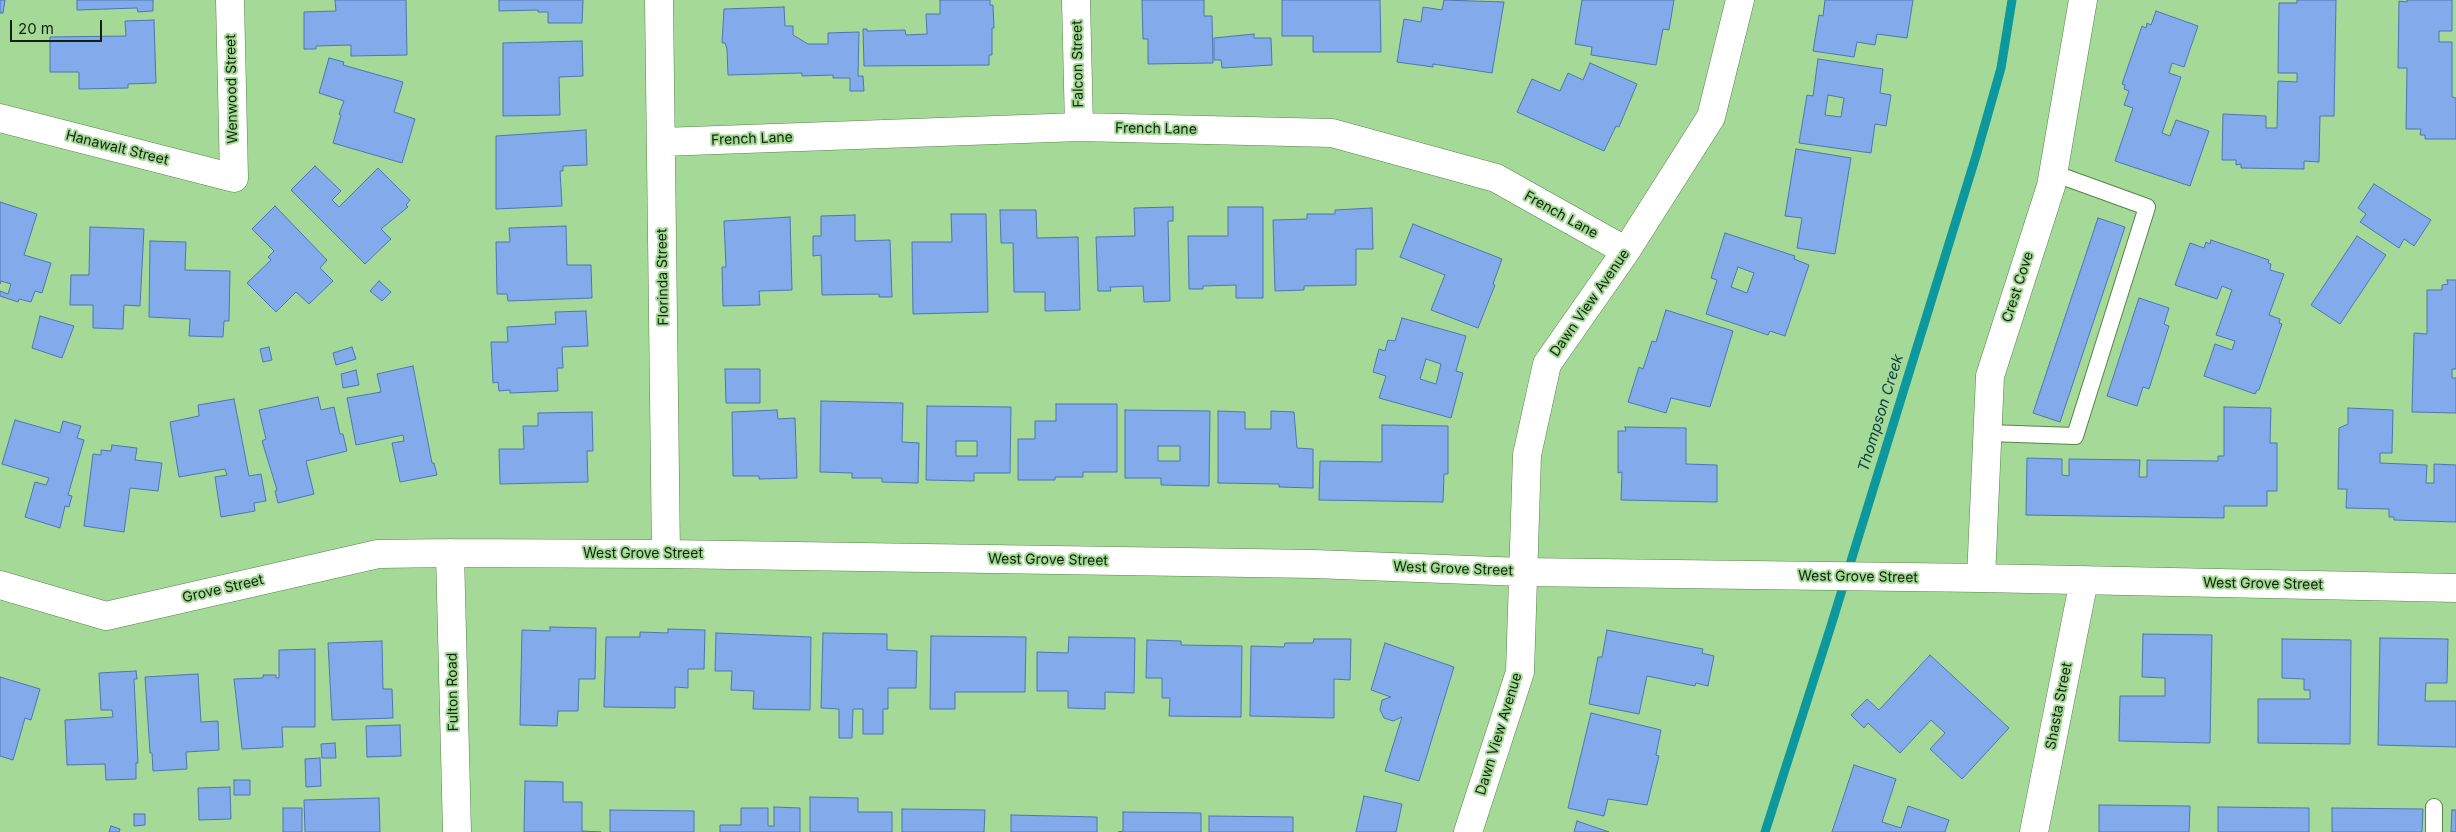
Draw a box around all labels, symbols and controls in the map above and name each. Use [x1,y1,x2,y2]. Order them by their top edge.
scale bar [12,10,105,42]
text: 20 m [18,19,54,38]
street label: Falcon Street [1069,20,1087,108]
street label: Wenwood Street [223,34,241,144]
street label: French Lane [1115,120,1197,138]
street label: Hanawalt Street [64,127,170,169]
street label: French Lane [711,129,793,149]
street label: French Lane [1521,188,1601,242]
street label: Florinda Street [654,228,672,326]
street label: Dawn View Avenue [1547,246,1633,360]
street label: Crest Cove [1999,249,2037,325]
water label: Thompson Creek [1855,352,1907,474]
street label: West Grove Street [583,546,703,562]
street label: West Grove Street [988,551,1108,569]
street label: West Grove Street [1393,559,1513,579]
street label: West Grove Street [1798,568,1918,586]
street label: Grove Street [181,572,265,606]
street label: West Grove Street [2203,575,2323,593]
street label: Fulton Road [444,653,462,731]
street label: Shasta Street [2042,661,2076,751]
street label: Dawn View Avenue [1472,671,1526,797]

